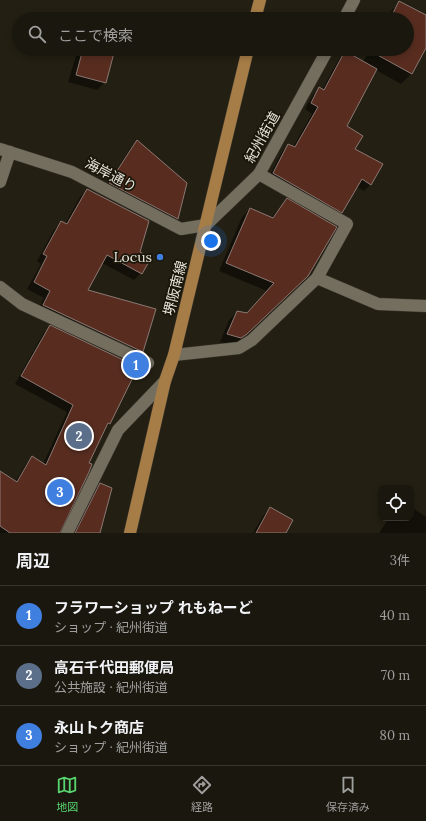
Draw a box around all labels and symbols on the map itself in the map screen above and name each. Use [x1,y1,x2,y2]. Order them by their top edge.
street label: 紀州街道 [241,108,283,166]
street label: 海岸通り [82,154,140,196]
your location [201,231,221,251]
place label: Locus [113,248,152,266]
marker: Locus [155,252,165,262]
street label: 堺阪南線 [159,259,191,317]
pin: 1 [123,350,149,380]
pin: 2 [66,421,92,451]
pin: 3 [47,477,73,507]

